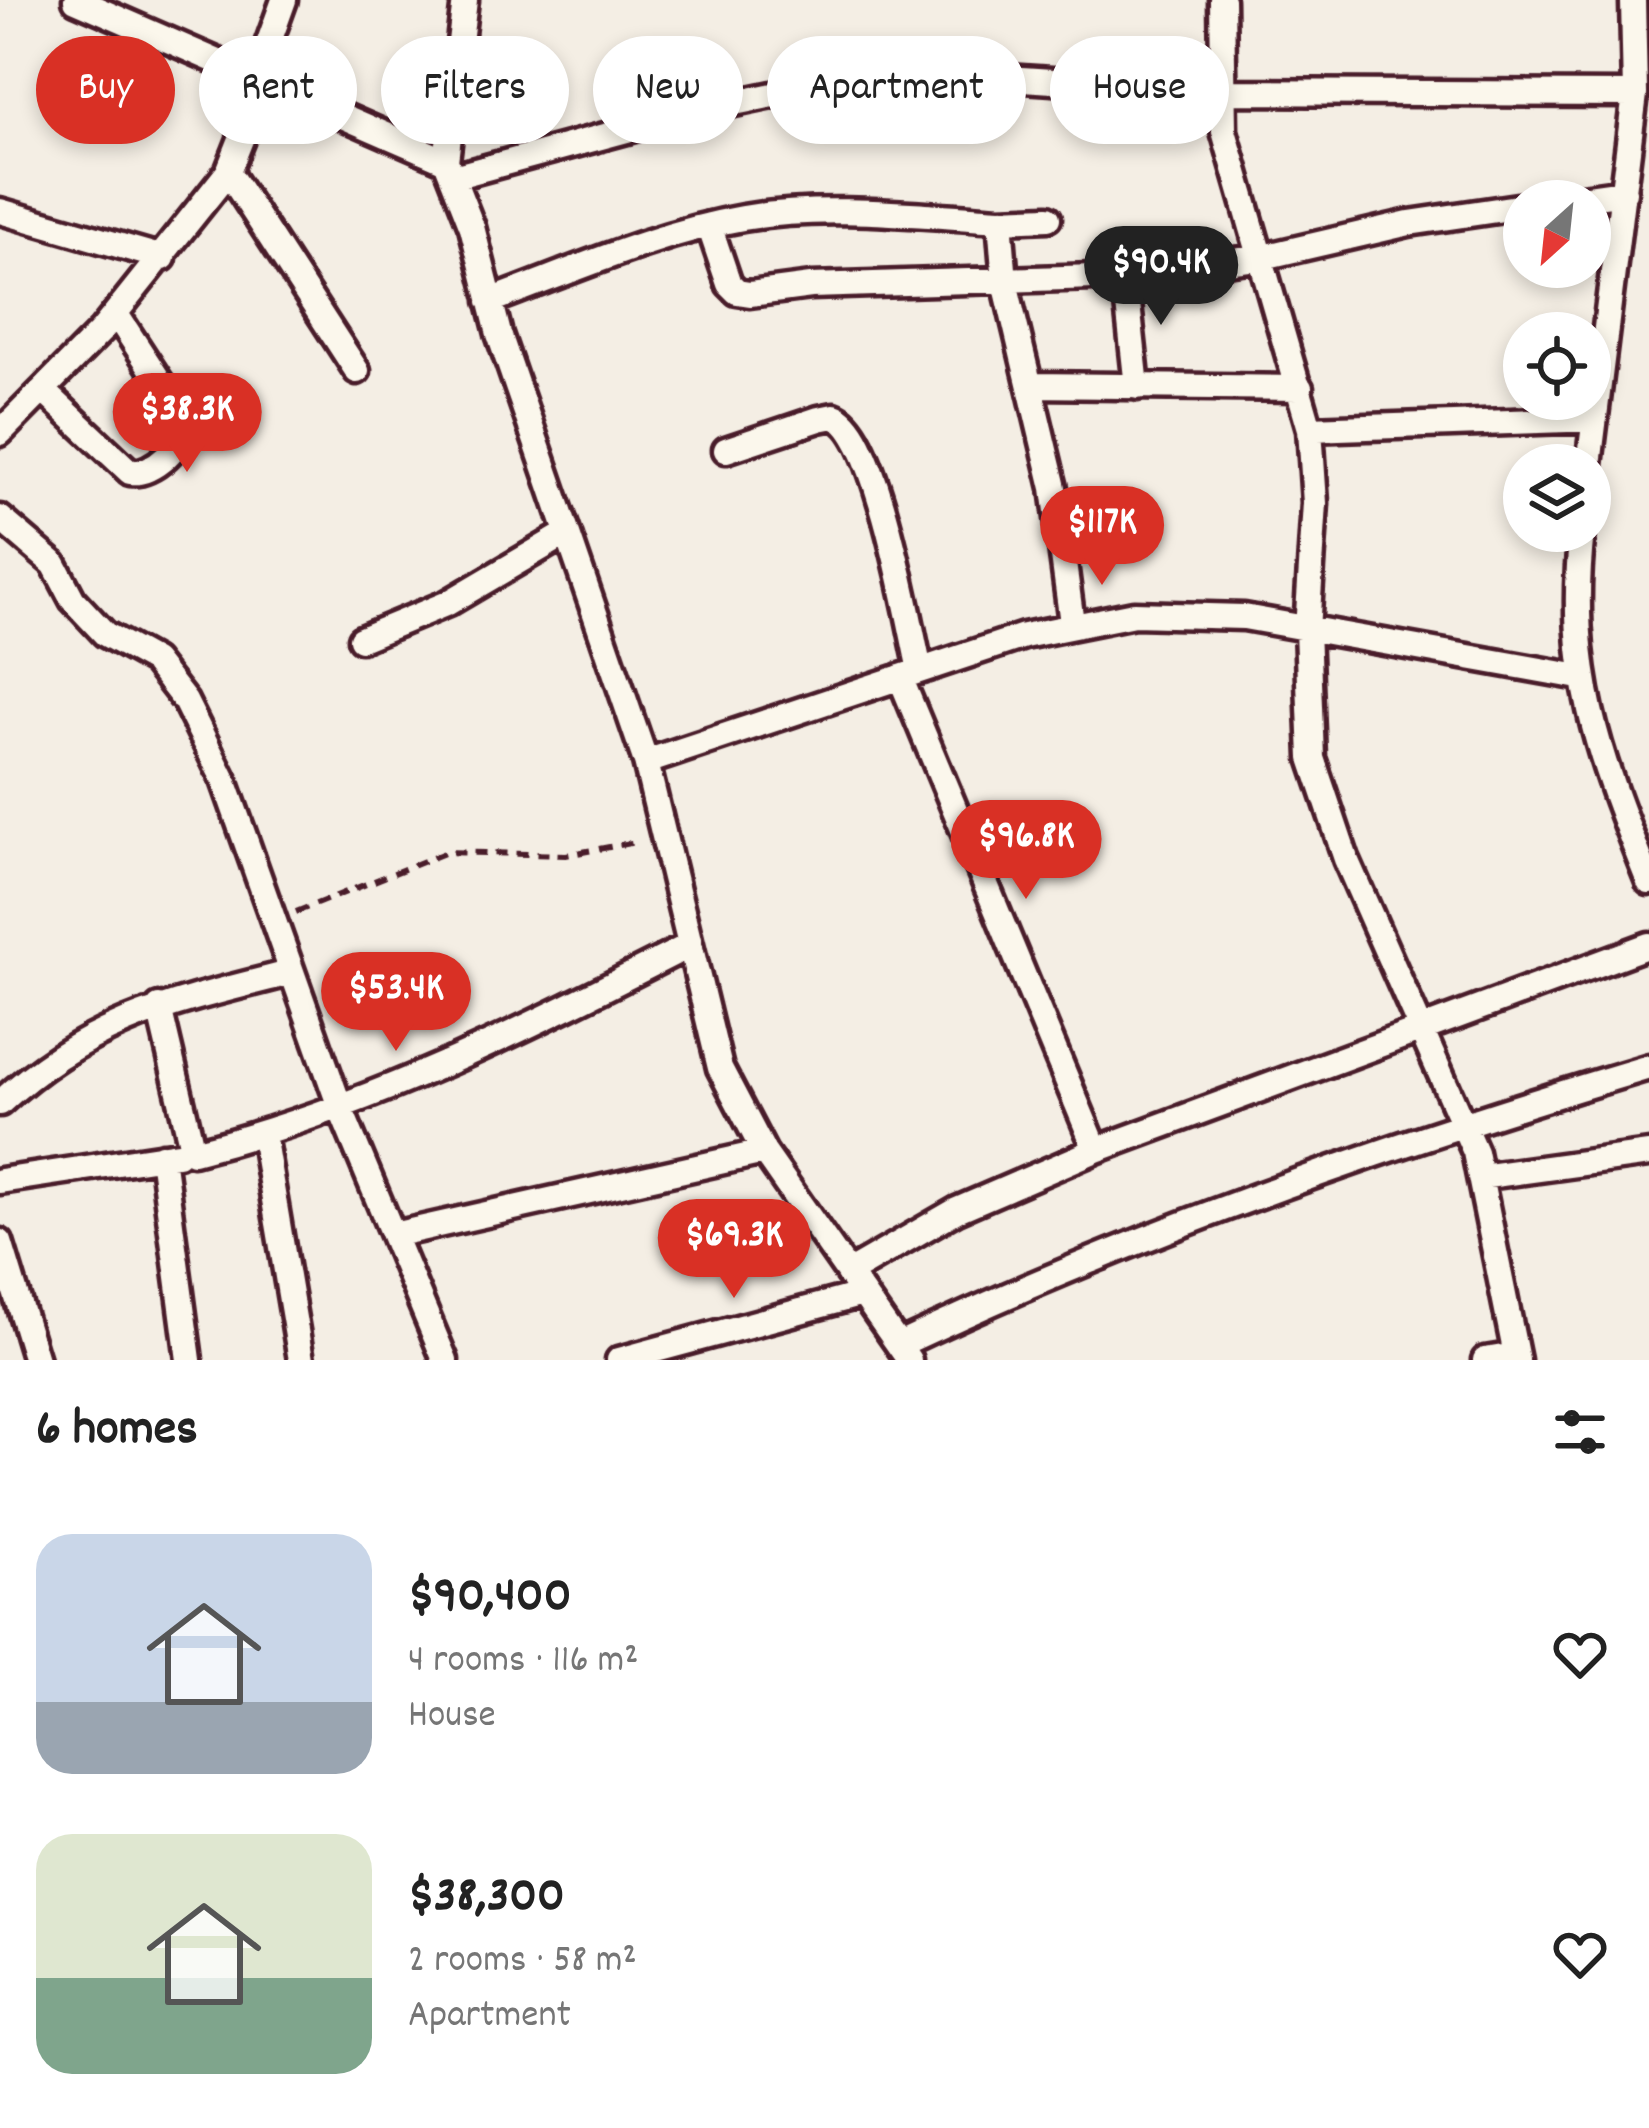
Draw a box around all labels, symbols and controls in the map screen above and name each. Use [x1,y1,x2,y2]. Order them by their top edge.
chip: Buy [36,36,175,144]
chip: Rent [199,36,357,144]
chip: Filters [381,36,569,144]
chip: New [593,36,743,144]
chip: Apartment [767,36,1026,144]
chip: House [1050,36,1229,144]
north arrow [1503,180,1611,288]
map controls [1503,180,1611,552]
pin: $90.4K [1063,226,1259,328]
text: $90.4K [1111,237,1211,292]
button: locate [1503,312,1611,420]
pin: $38.3K [89,373,285,475]
text: $38.3K [140,384,234,439]
button: layers [1503,444,1611,552]
pin: $117K [1018,486,1186,588]
text: $117K [1067,497,1137,552]
pin: $96.8K [928,800,1124,902]
text: $96.8K [978,811,1074,866]
pin: $53.4K [298,952,494,1054]
text: $53.4K [348,963,444,1018]
pin: $69.3K [636,1199,832,1301]
text: $69.3K [685,1210,783,1265]
text: 6 homes [36,1396,198,1468]
icon: filters [1547,1399,1613,1465]
text: $90,400 [408,1563,571,1635]
icon: home [132,1582,276,1726]
icon: heart [1547,1621,1613,1687]
text: 4 rooms · 116 m² [408,1635,638,1690]
text: House [408,1690,496,1745]
text: $38,300 [408,1863,565,1935]
icon: home [132,1882,276,2026]
icon: heart [1547,1921,1613,1987]
text: 2 rooms · 58 m² [408,1935,637,1990]
text: Apartment [408,1990,571,2045]

